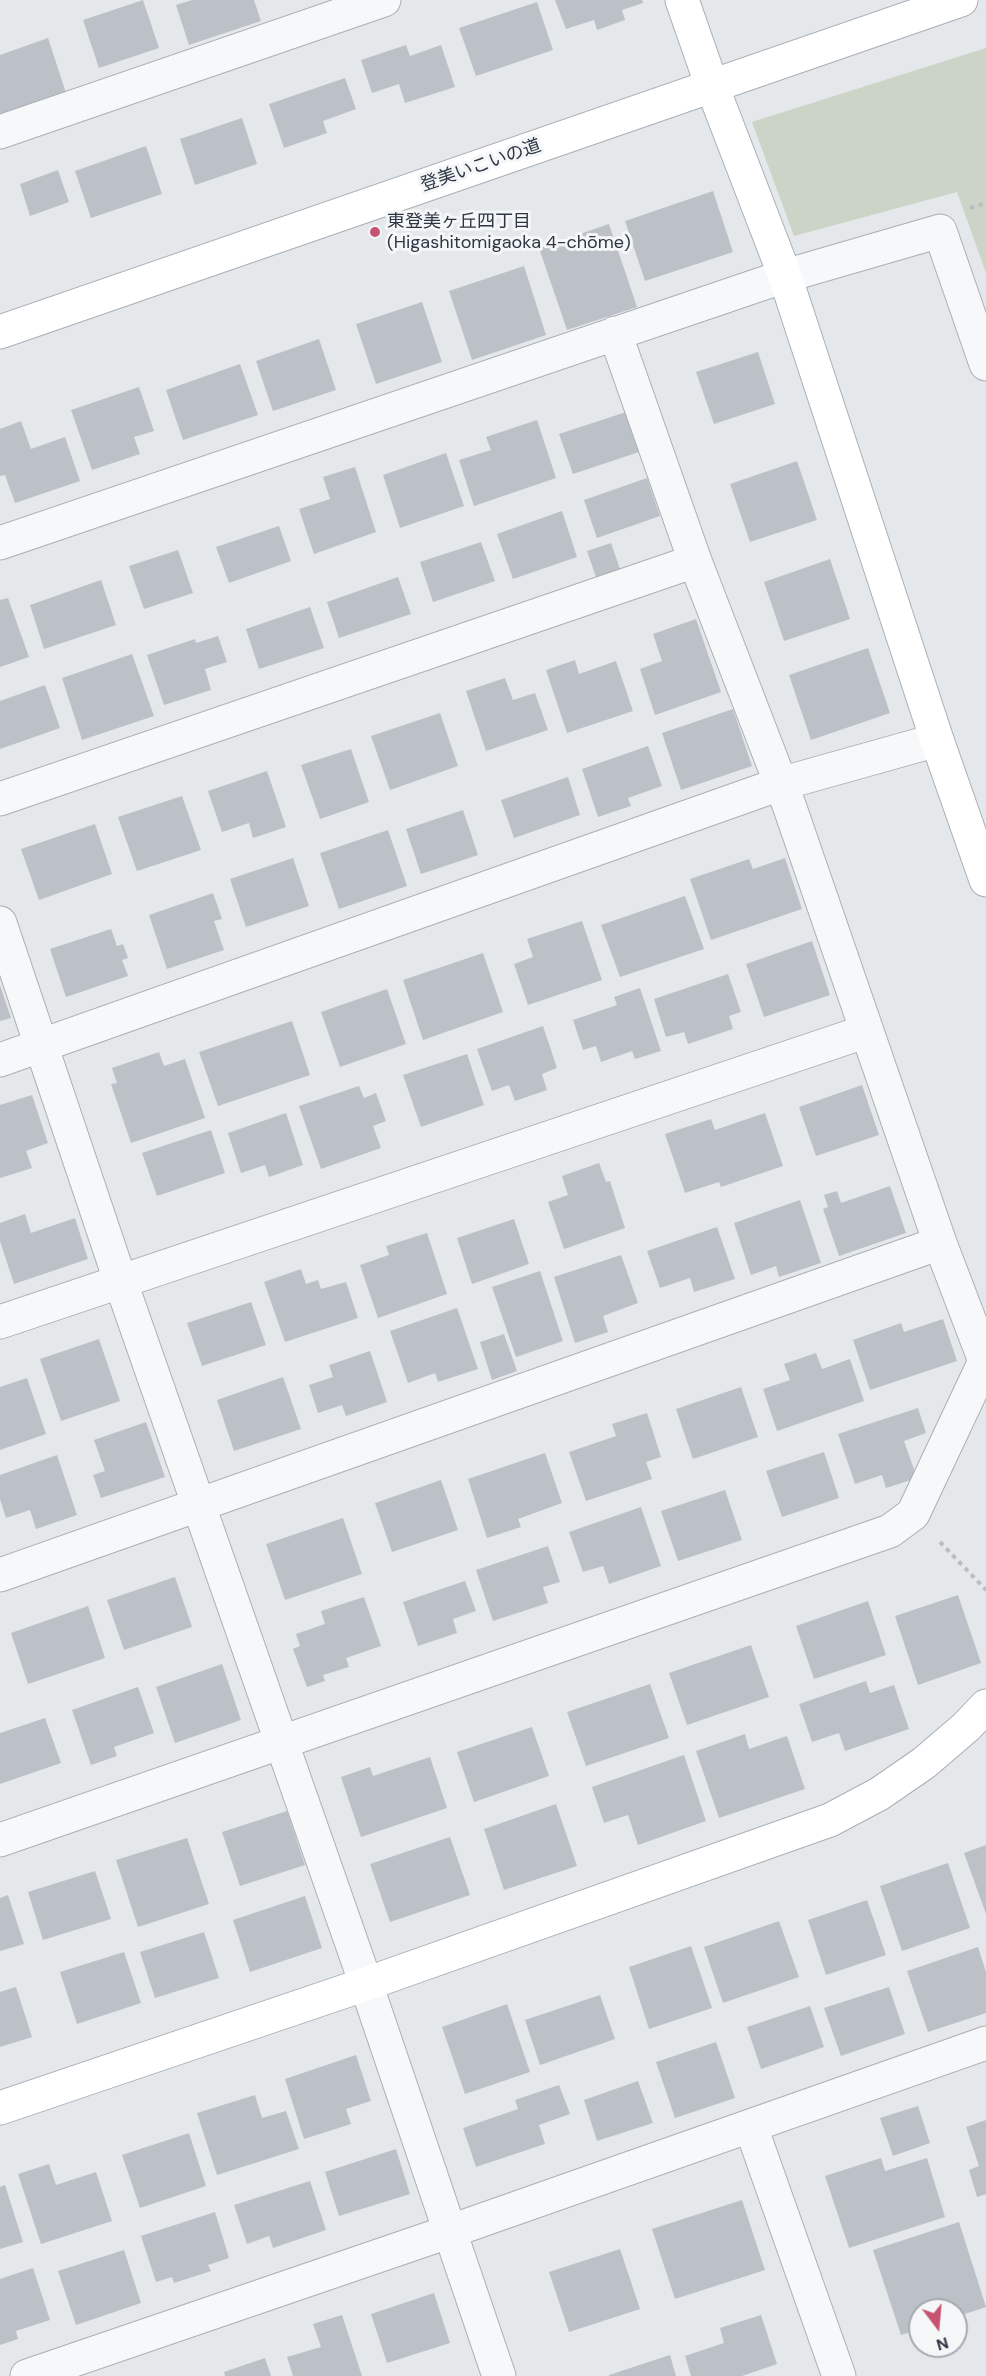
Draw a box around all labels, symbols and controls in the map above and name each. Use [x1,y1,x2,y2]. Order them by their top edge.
street label: 登美いこいの道 [418,135,544,197]
place label: 東登美ヶ丘四丁目 (Higashitomigaoka 4-chōme) [387,211,631,254]
marker: 東登美ヶ丘四丁目 (Higashitomigaoka 4-chōme) [368,225,382,239]
north arrow [908,2298,968,2358]
text: N [934,2332,951,2356]

